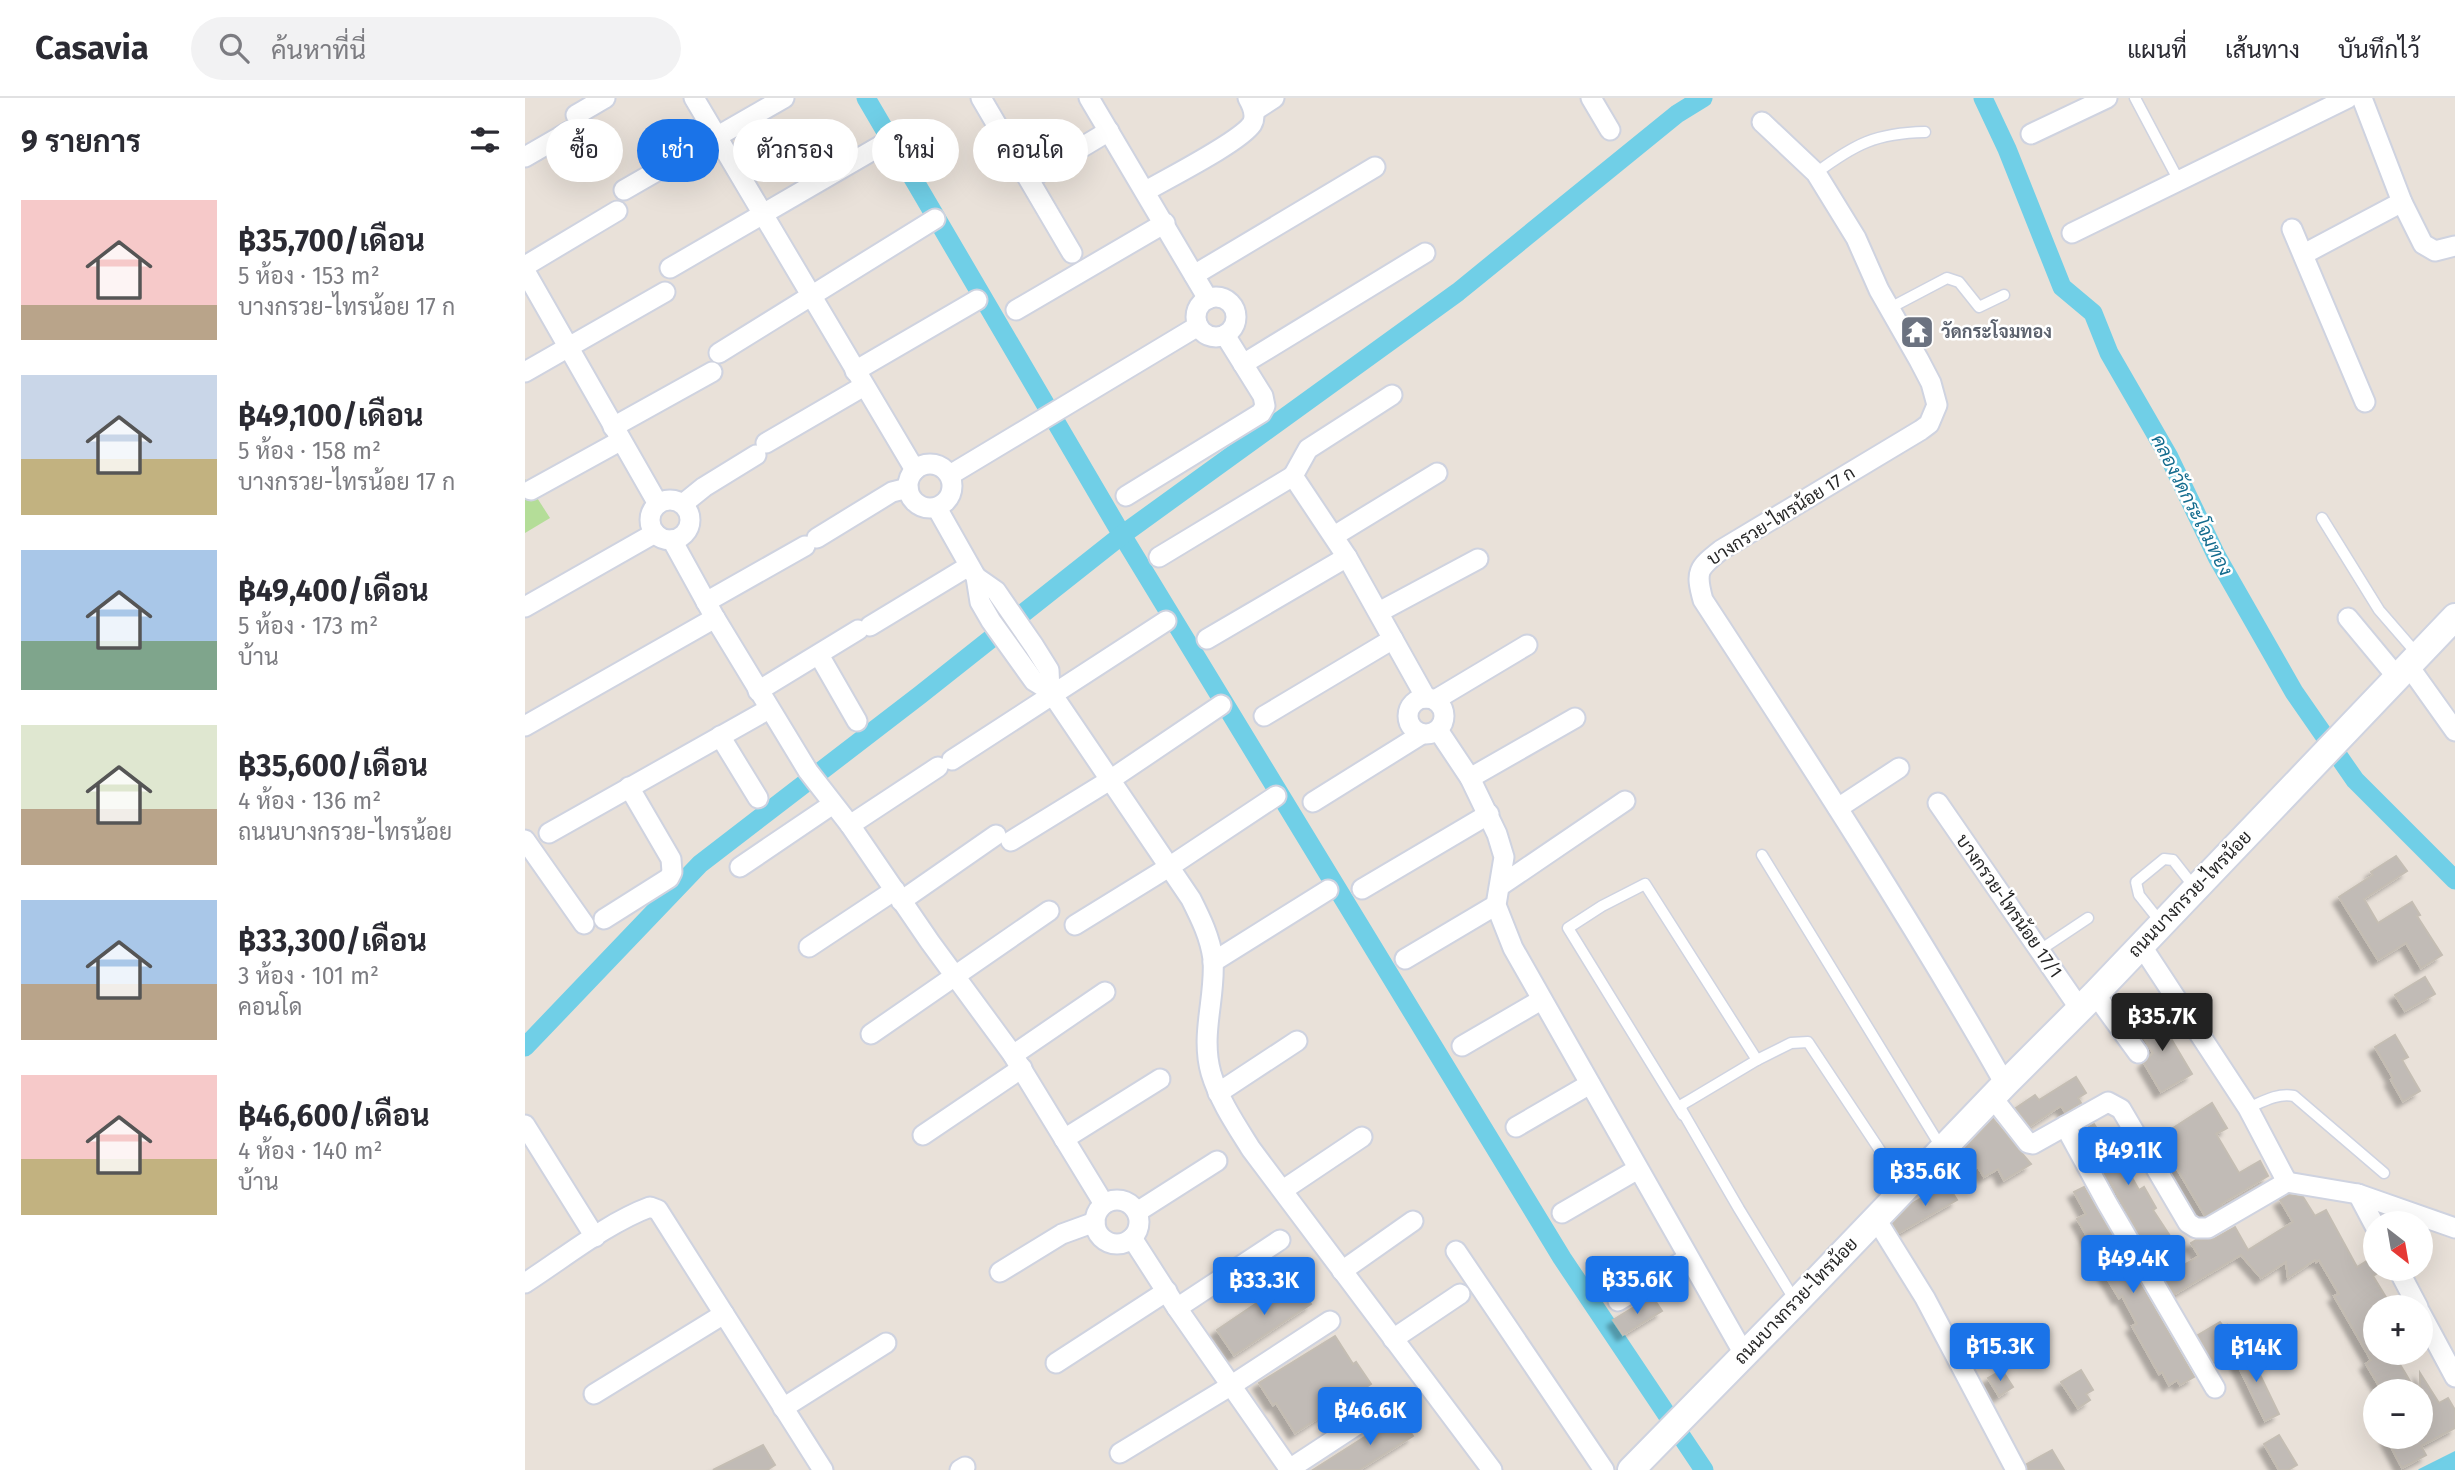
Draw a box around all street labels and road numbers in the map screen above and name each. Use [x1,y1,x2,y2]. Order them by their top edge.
street label: บางกรวย-ไทรน้อย 17 ก [1702,460,1859,570]
street label: ถนนบางกรวย-ไทรน้อย [2122,825,2256,962]
street label: บางกรวย-ไทรน้อย 17/1 [1951,829,2068,982]
street label: ถนนบางกรวย-ไทรน้อย [1728,1232,1862,1369]

